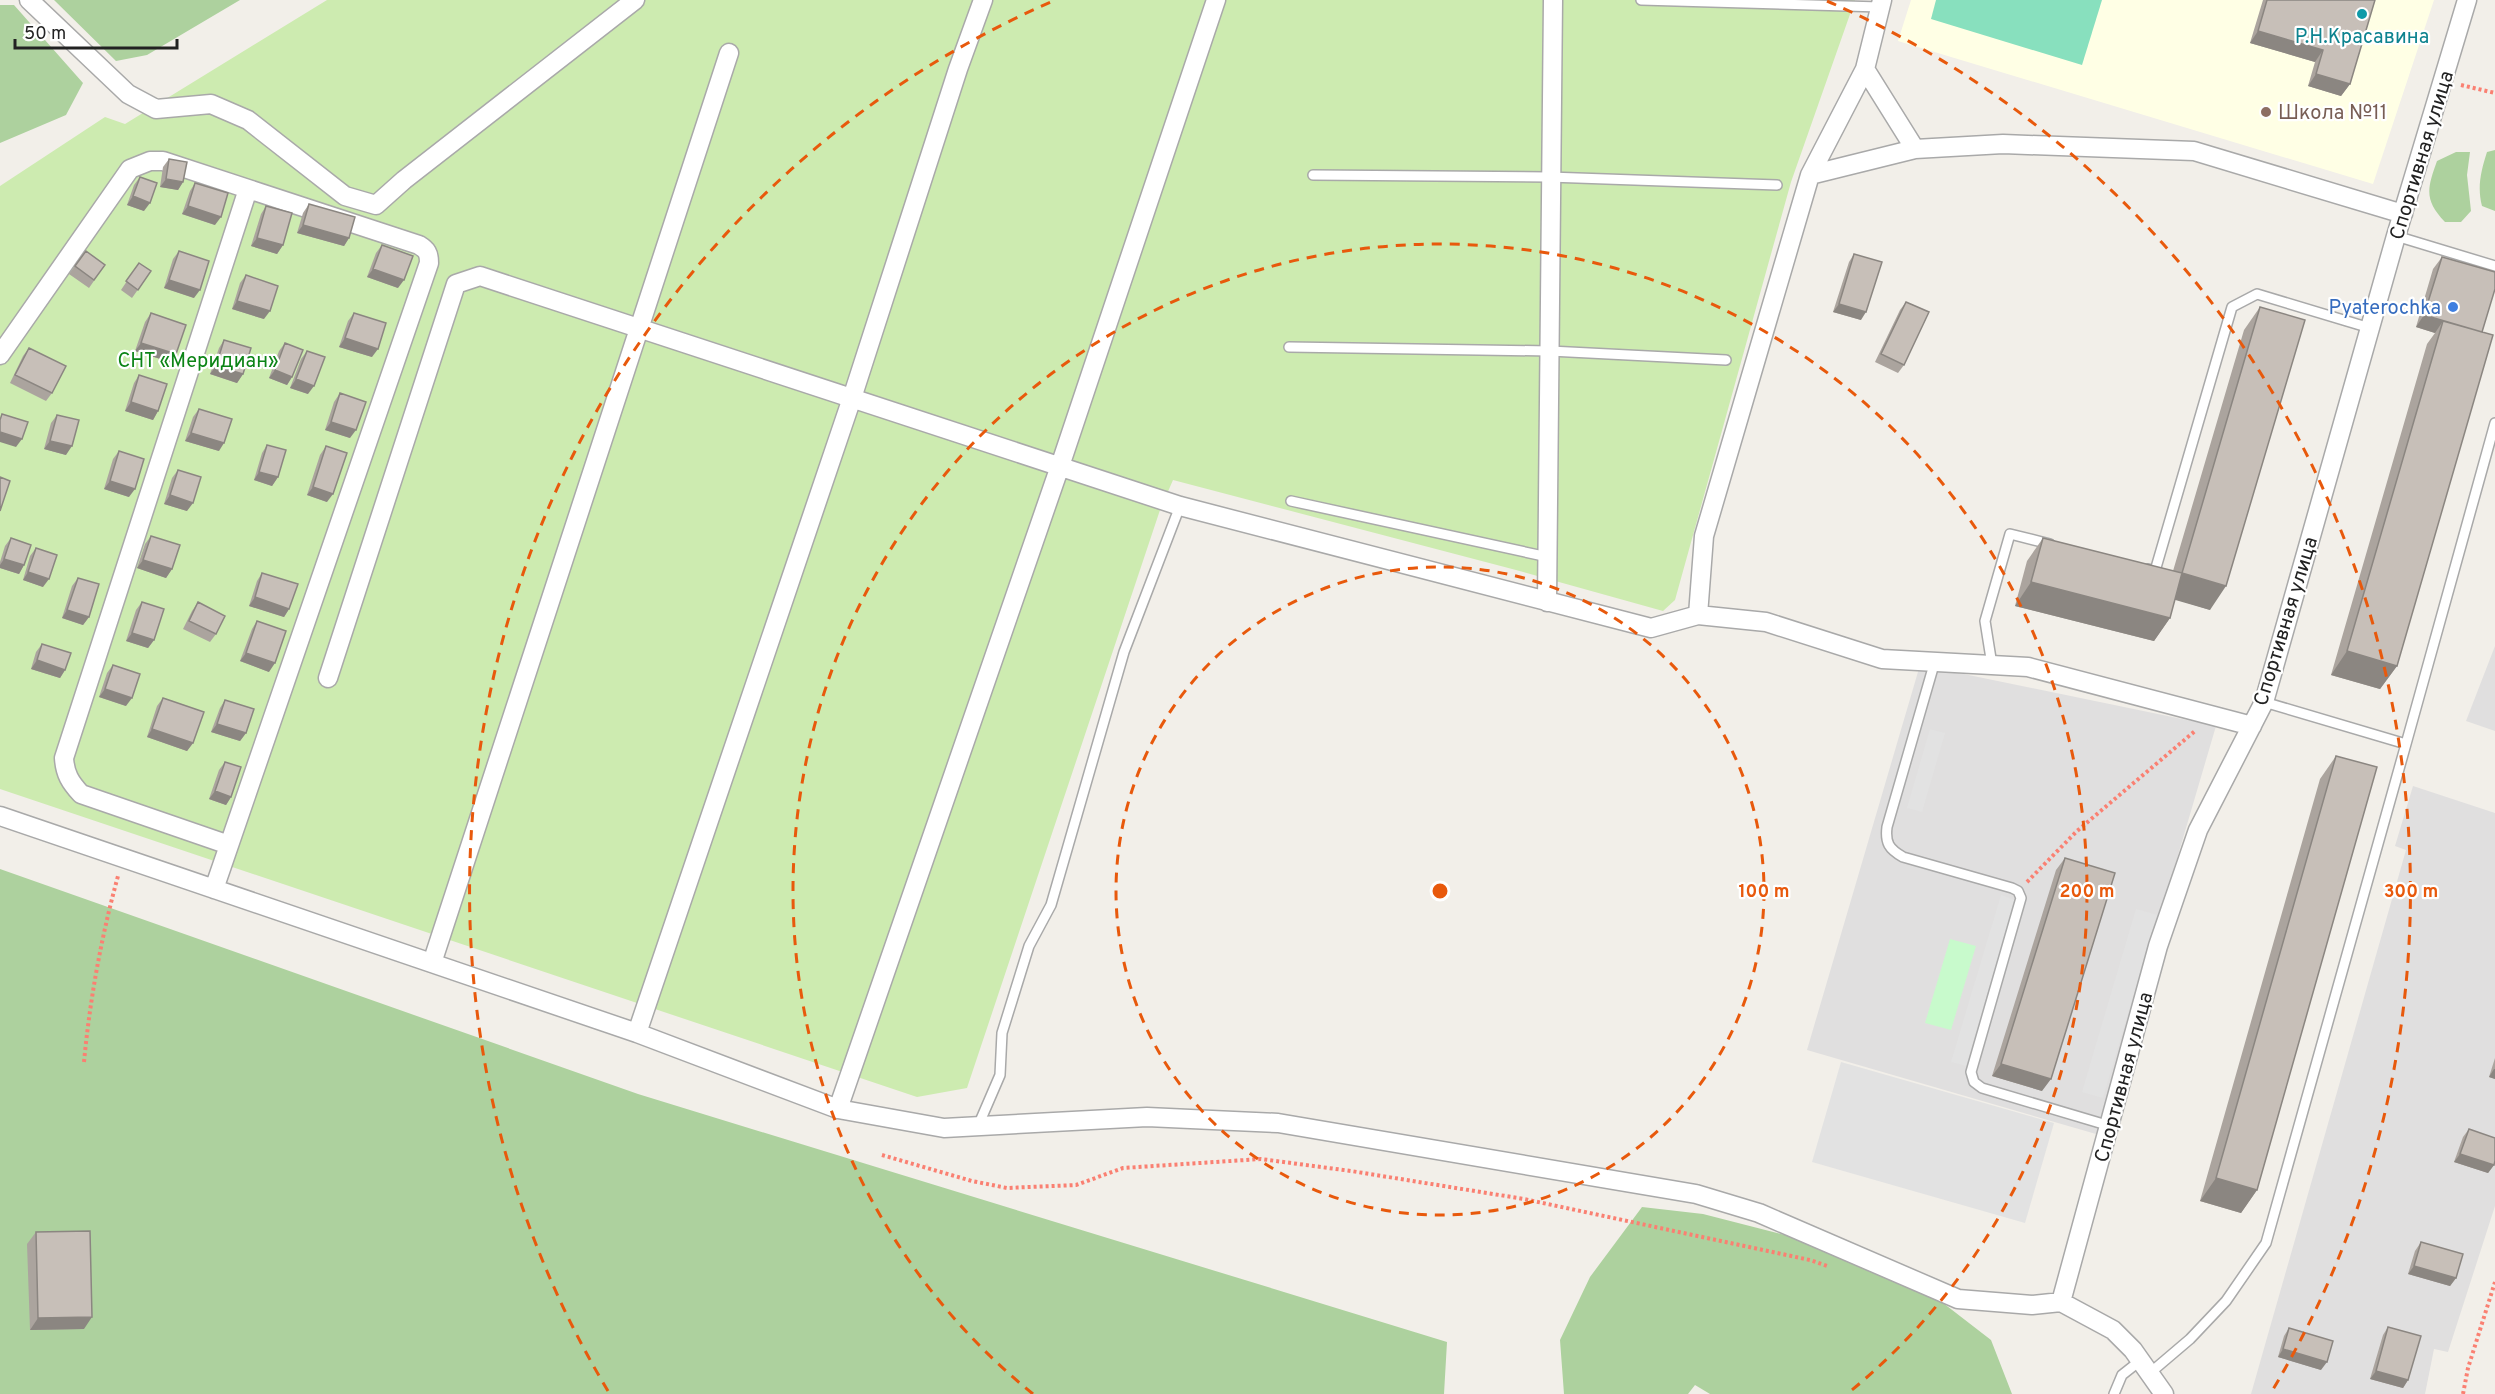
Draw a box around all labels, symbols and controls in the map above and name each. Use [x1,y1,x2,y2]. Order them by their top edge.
marker: Р.Н.Красавина [2355,7,2369,21]
scale bar [15,12,177,50]
text: 50 m [24,23,66,46]
place label: Р.Н.Красавина [2295,25,2429,51]
street label: Спортивная улица [2385,68,2461,243]
place label: Школа №11 [2278,101,2387,127]
marker: Школа №11 [2259,105,2273,119]
place label: Pyaterochka [2328,296,2441,322]
marker: Pyaterochka [2446,300,2460,314]
park label: СНТ «Меридиан» [117,349,279,375]
street label: Спортивная улица [2249,534,2325,709]
centre of rings [1430,881,1450,901]
text: 100 m [1738,881,1790,904]
text: 200 m [2059,881,2115,904]
text: 300 m [2384,881,2438,904]
street label: Спортивная улица [2090,989,2160,1166]

